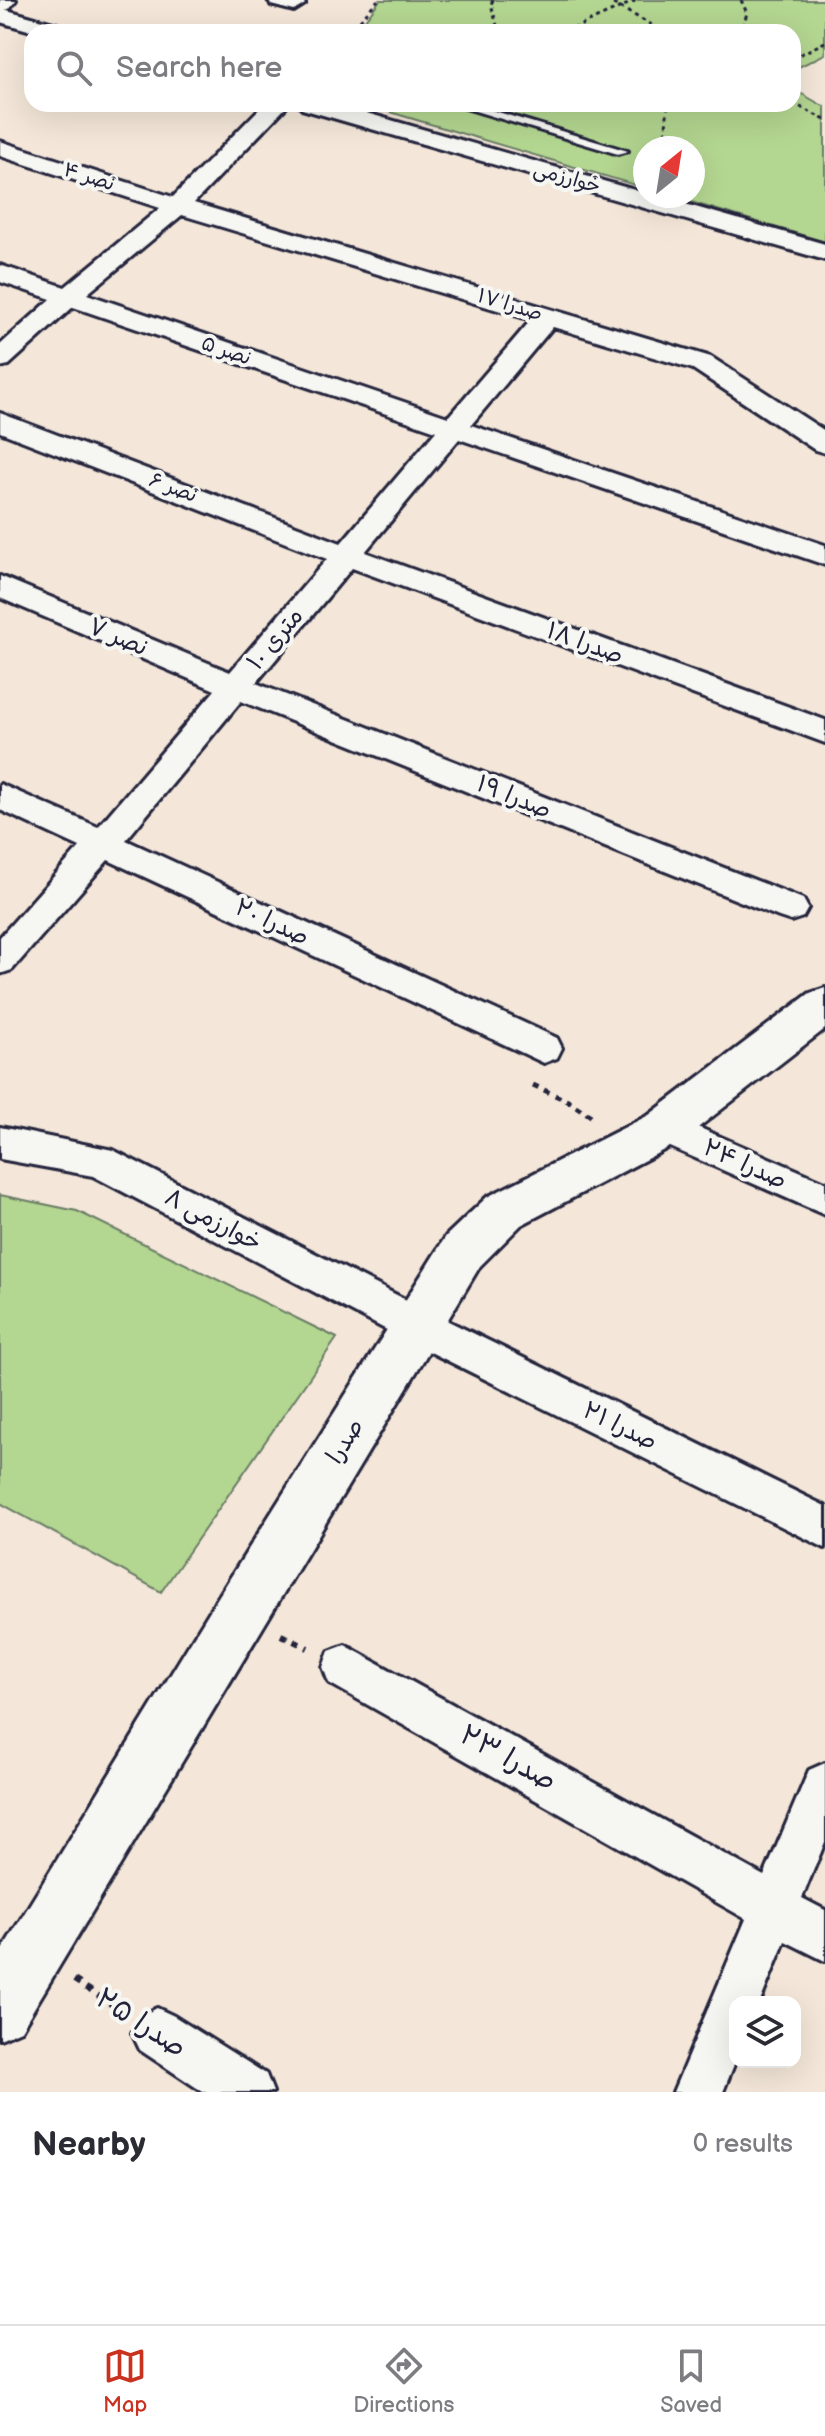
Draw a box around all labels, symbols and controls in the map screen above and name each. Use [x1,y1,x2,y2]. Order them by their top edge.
search box [24,24,801,112]
icon: search [52,46,96,90]
text: Search here [116,50,282,86]
north arrow [633,136,705,208]
street label: خوارزمی [531,157,603,199]
street label: نصر ۴ [60,158,118,196]
street label: صدرا ۱۷ [475,284,545,326]
street label: نصر ۵ [198,331,254,371]
street label: نصر ۶ [146,468,200,508]
street label: ۱۰ متری [241,602,309,676]
street label: نصر ۷ [84,612,152,662]
street label: صدرا ۱۸ [543,616,627,670]
street label: صدرا ۱۹ [472,769,556,825]
street label: صدرا ۲۰ [230,892,314,952]
street label: صدرا ۲۴ [699,1133,791,1195]
street label: خوارزمی ۸ [160,1182,266,1258]
street label: صدرا ۲۱ [578,1396,662,1456]
street label: صدرا [320,1413,370,1469]
street label: صدرا ۲۳ [454,1718,562,1798]
street label: صدرا ۲۵ [89,1981,193,2065]
map controls [729,1996,801,2068]
button: layers [729,1996,801,2068]
text: Nearby [32,2124,146,2165]
text: 0 results [693,2129,793,2160]
tab: Map [103,2344,147,2419]
tab: Directions [353,2344,454,2419]
tab: Saved [660,2344,722,2419]

